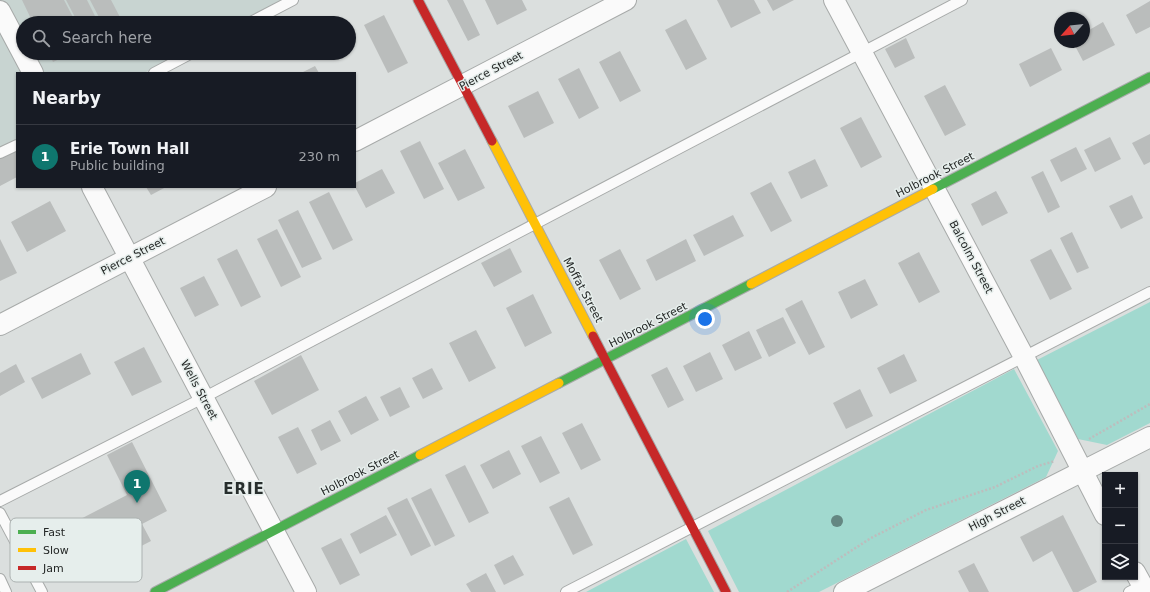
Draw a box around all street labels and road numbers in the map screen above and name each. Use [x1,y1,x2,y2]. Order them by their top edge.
street label: Pierce Street [457,48,526,93]
street label: Holbrook Street [894,149,977,200]
street label: Balcolm Street [946,218,996,296]
street label: Pierce Street [99,234,168,278]
street label: Moffat Street [560,255,606,325]
street label: Holbrook Street [607,299,690,350]
street label: Wells Street [178,358,220,423]
street label: Holbrook Street [319,447,402,498]
street label: High Street [966,494,1028,534]

